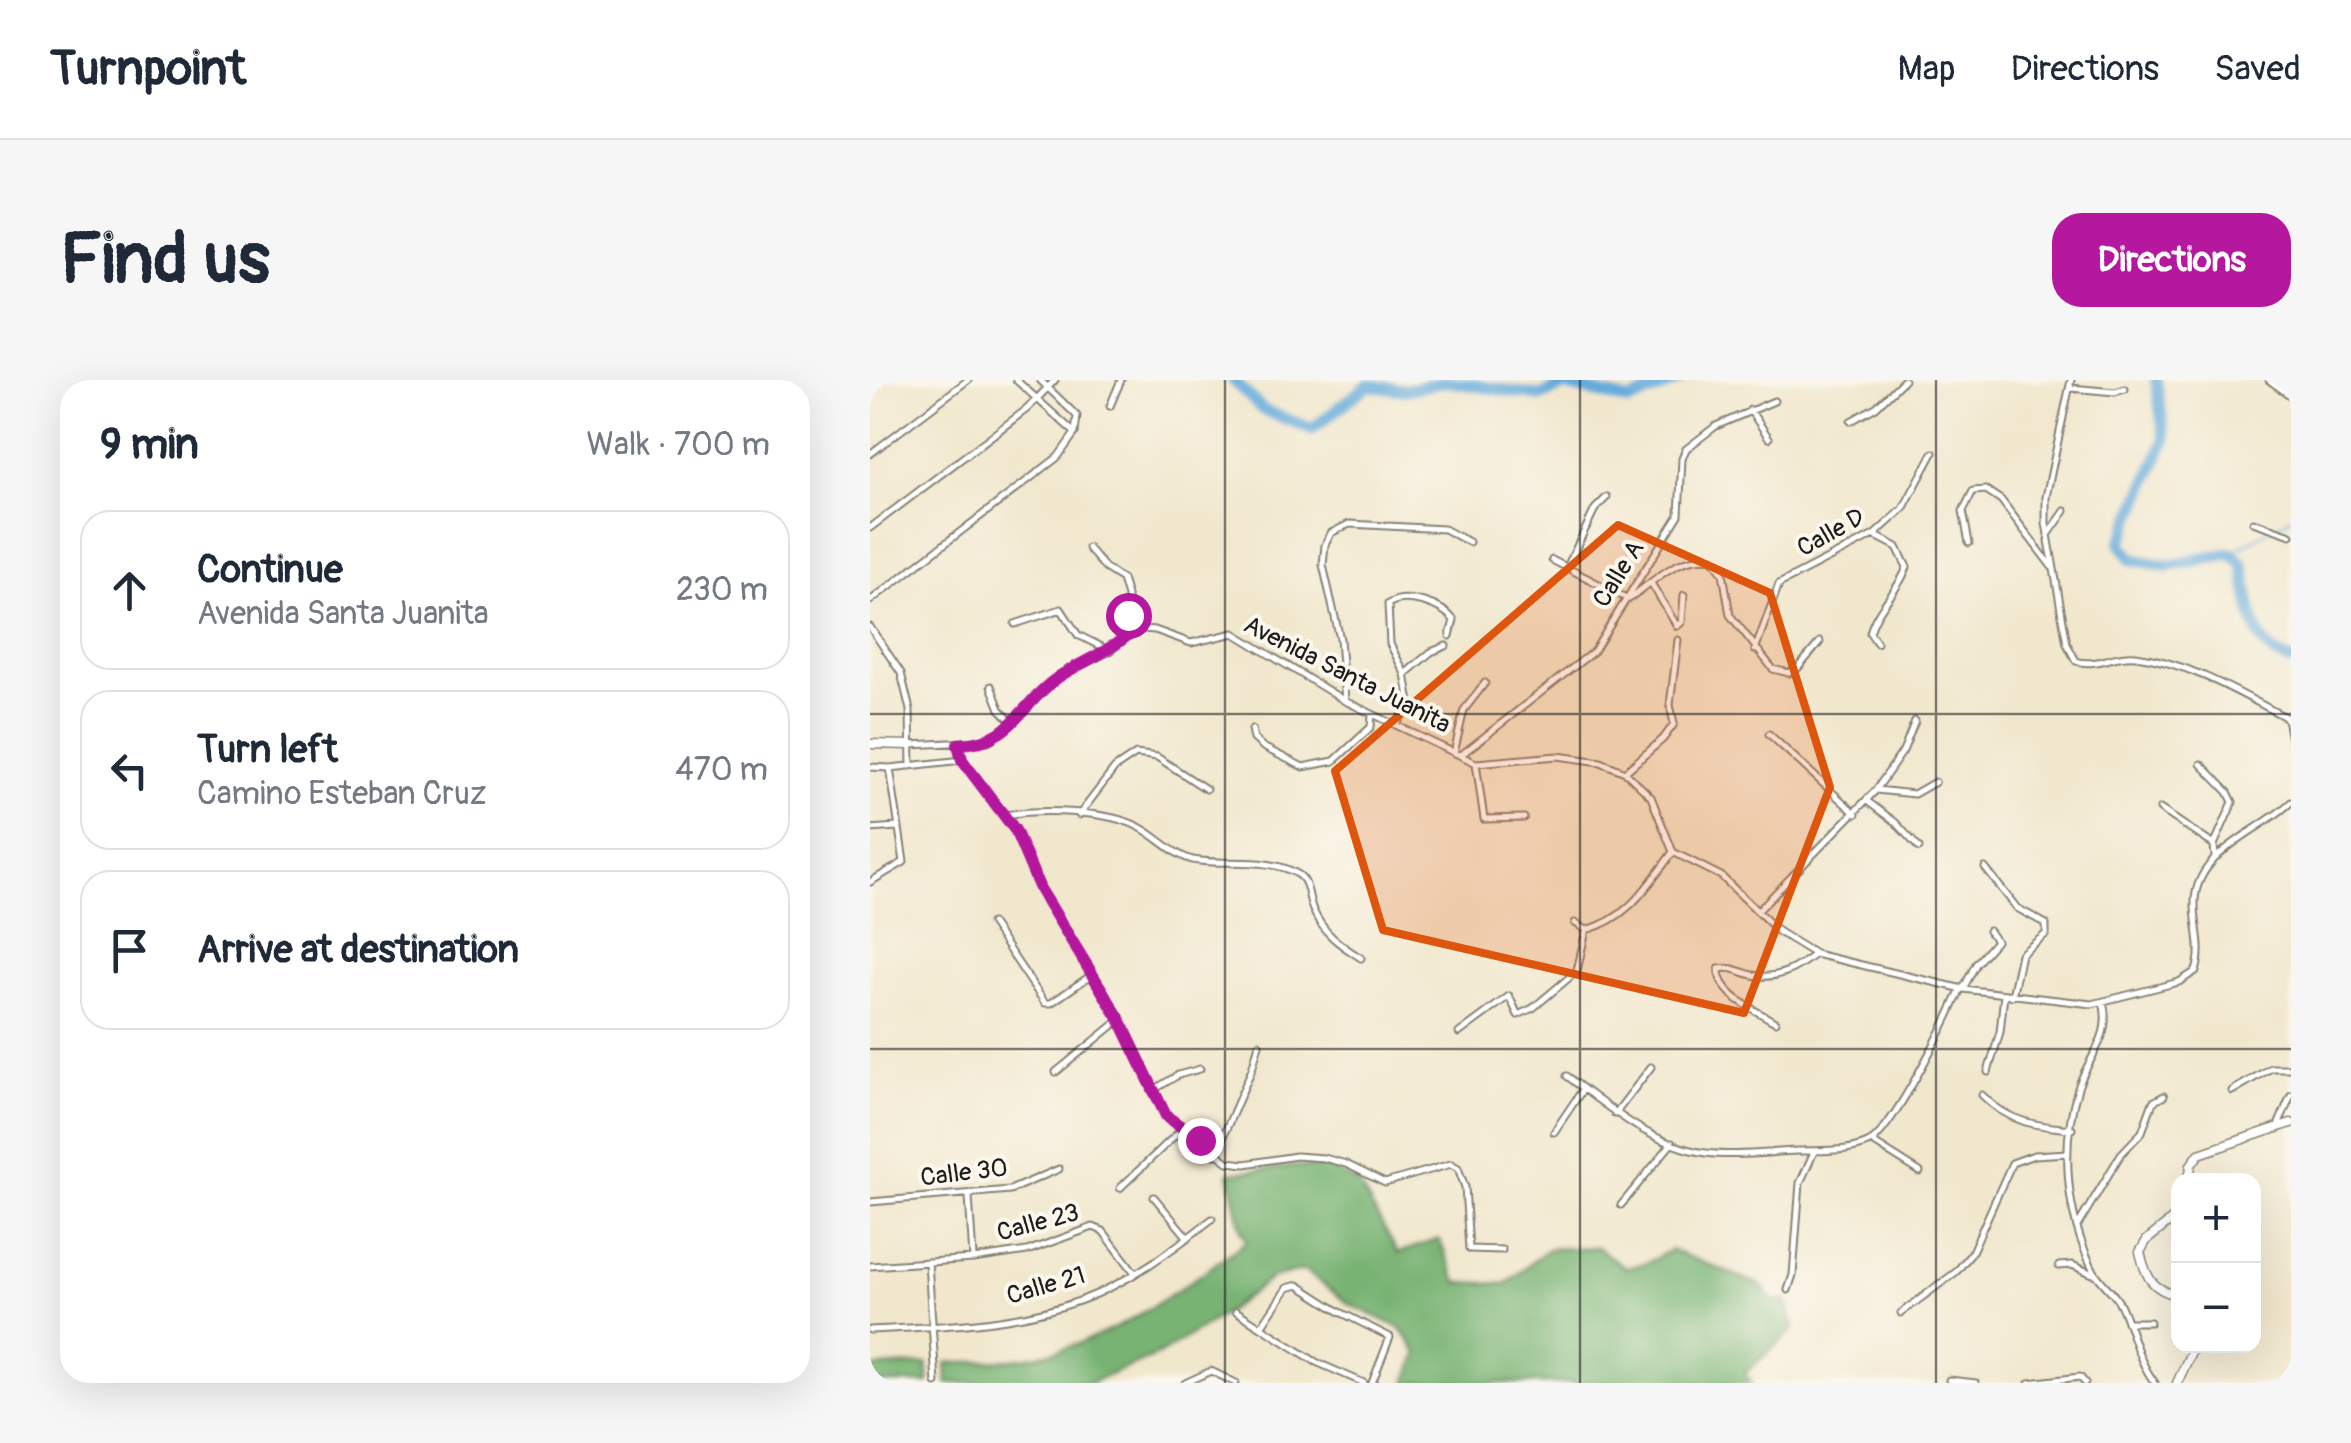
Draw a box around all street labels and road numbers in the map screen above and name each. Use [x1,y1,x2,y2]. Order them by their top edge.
street label: Calle D [1792,502,1870,564]
street label: Calle A [1587,535,1651,613]
street label: Avenida Santa Juanita [1238,609,1456,741]
street label: Calle 30 [919,1152,1009,1194]
street label: Calle 23 [993,1197,1083,1249]
street label: Calle 21 [1003,1260,1089,1312]

